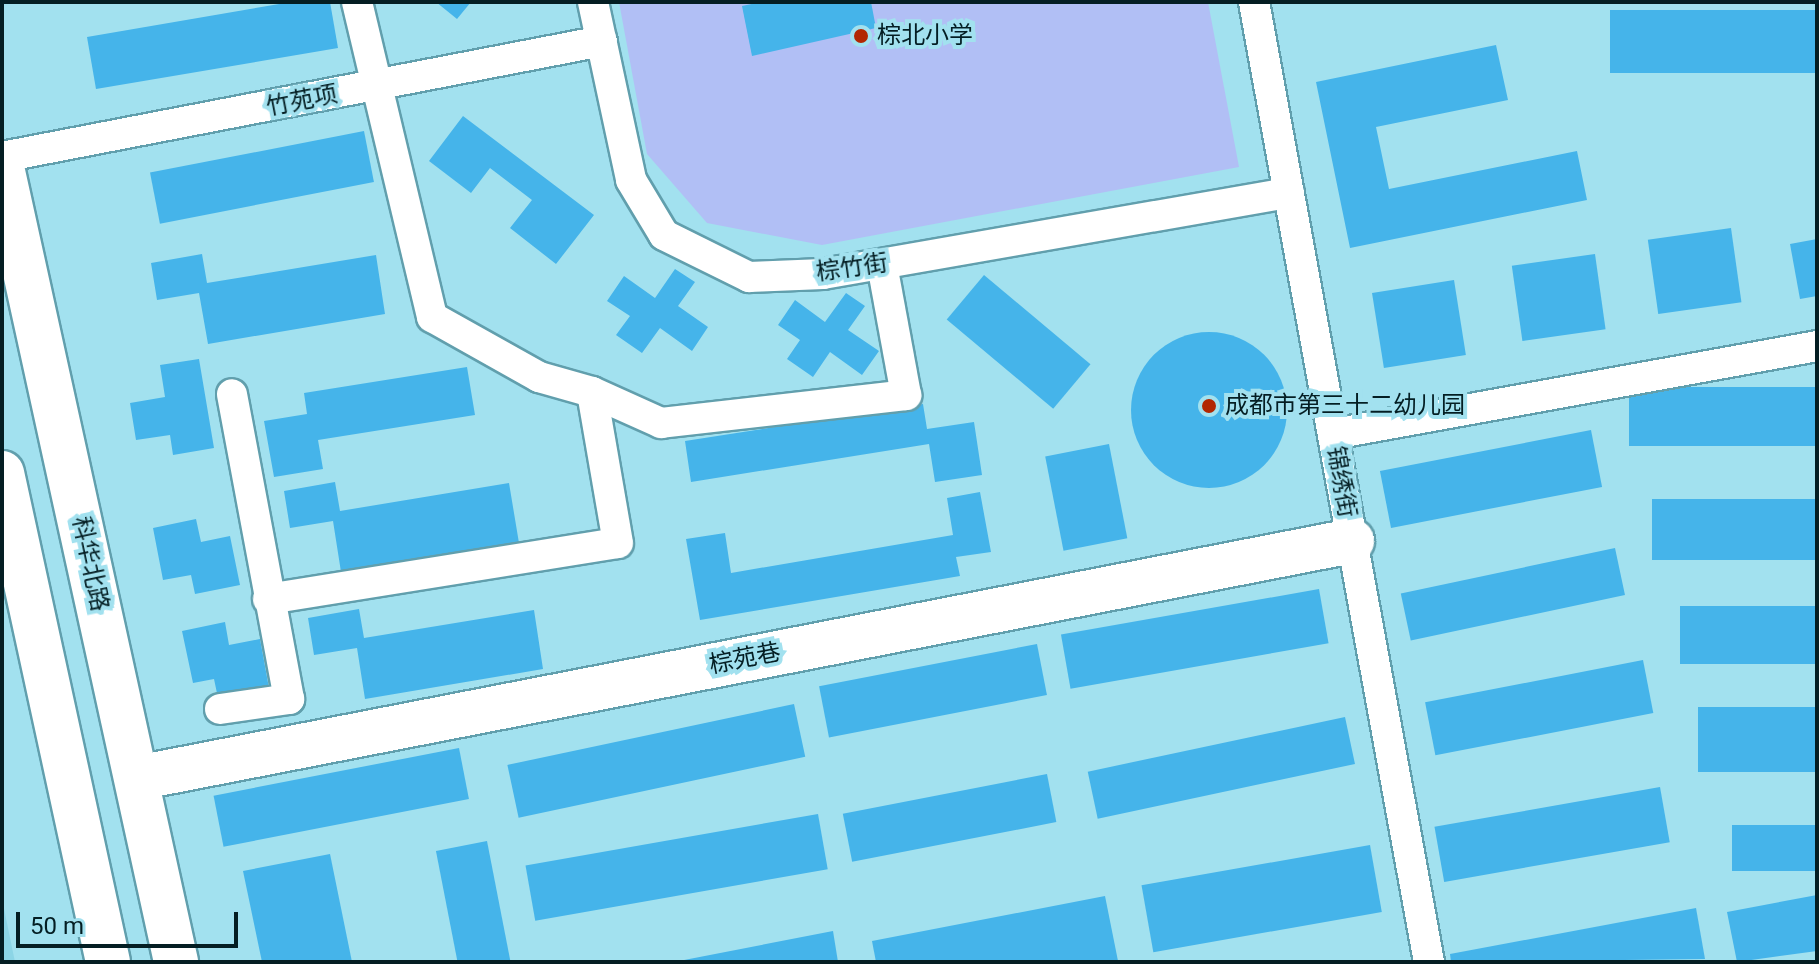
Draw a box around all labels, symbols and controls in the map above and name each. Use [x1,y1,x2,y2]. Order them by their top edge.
place label: 棕北小学 [877,22,973,50]
marker: 棕北小学 [852,27,870,45]
street label: 竹苑项 [264,80,340,122]
street label: 棕竹街 [814,249,890,287]
place label: 成都市第三十二幼儿园 [1225,392,1465,420]
marker: 成都市第三十二幼儿园 [1200,397,1218,415]
street label: 锦绣街 [1321,444,1361,520]
street label: 科华北路 [66,514,114,614]
street label: 棕苑巷 [707,638,783,680]
scale bar [20,896,242,946]
text: 50 m [30,912,84,940]

